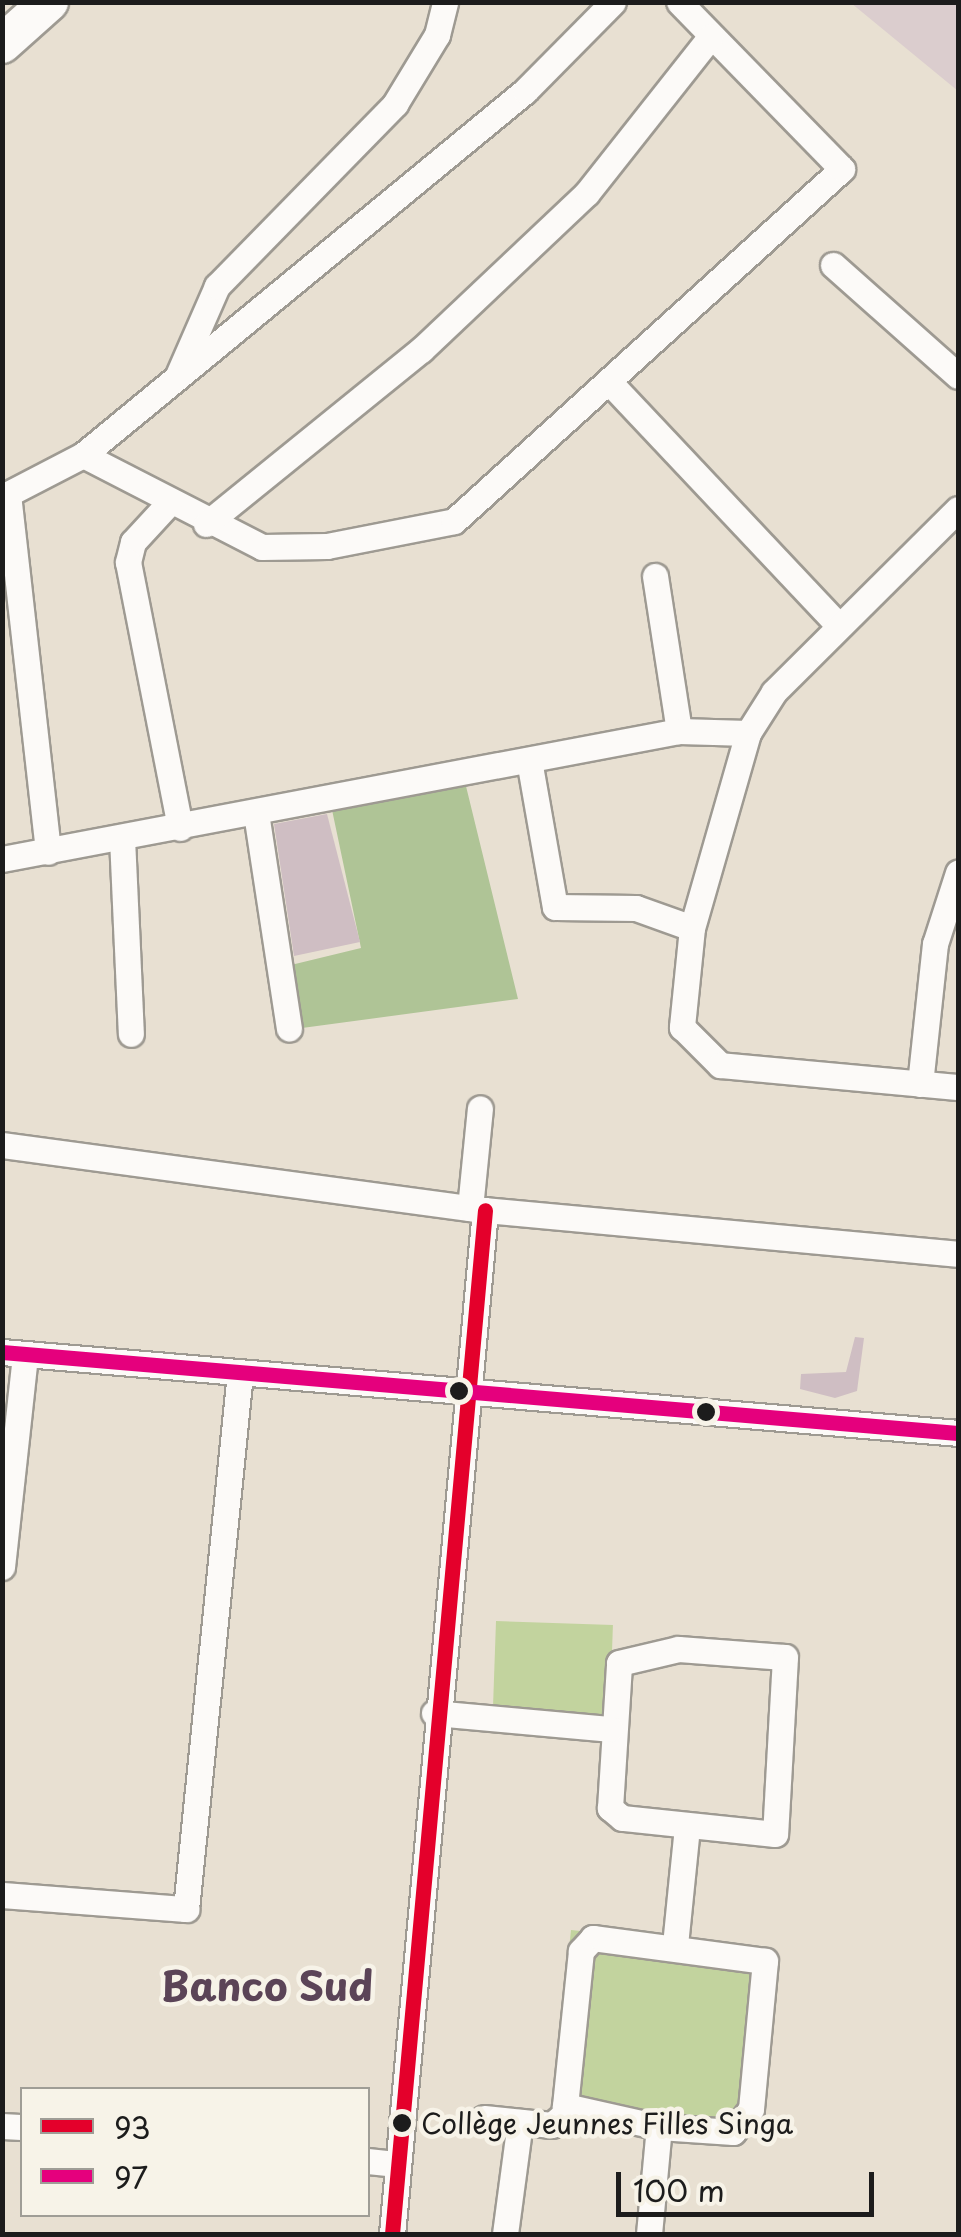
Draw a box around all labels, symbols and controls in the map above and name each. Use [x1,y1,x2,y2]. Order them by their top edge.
unlabelled marker [449,1381,469,1401]
unlabelled marker [696,1402,716,1422]
district label: Banco Sud [161,1961,373,2009]
legend [20,2087,370,2217]
text: 93 [114,2104,150,2149]
place label: Collège Jeunnes Filles Singa [421,2106,798,2140]
marker: Collège Jeunnes Filles Singa [392,2113,412,2133]
scale bar [621,2152,878,2214]
text: 97 [114,2154,148,2199]
text: 100 m [633,2167,725,2212]

